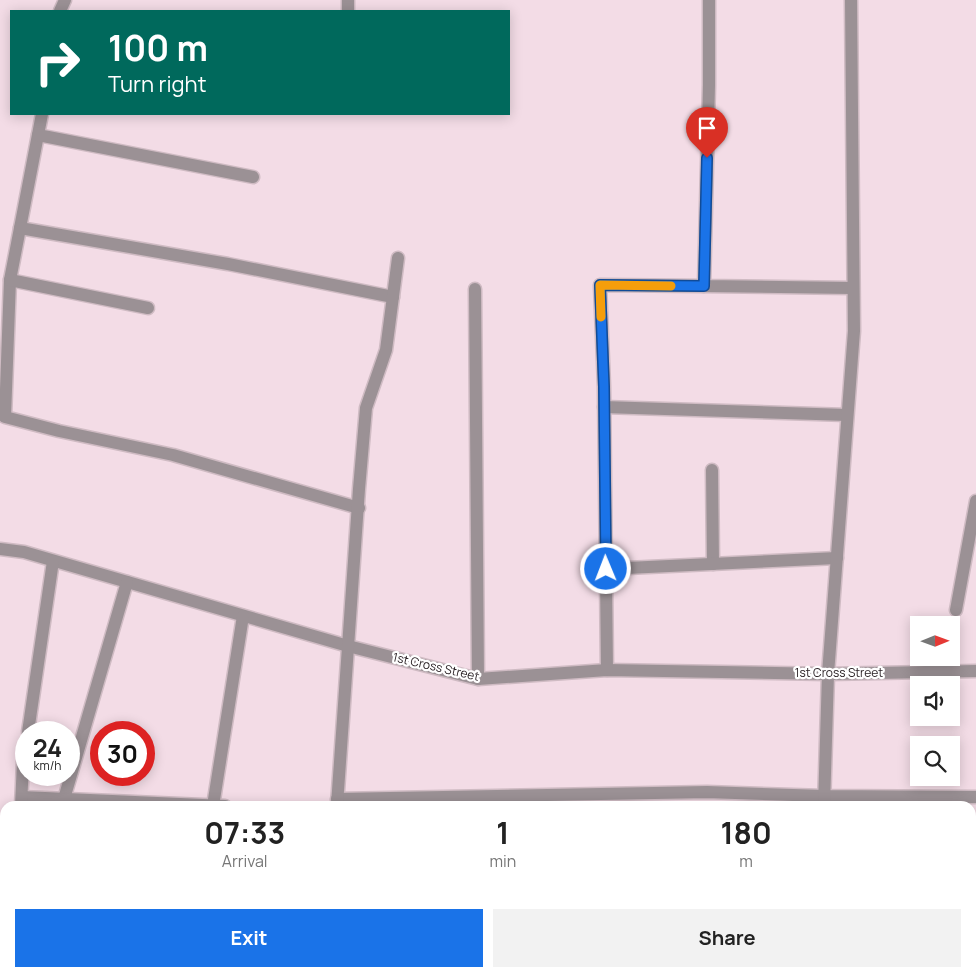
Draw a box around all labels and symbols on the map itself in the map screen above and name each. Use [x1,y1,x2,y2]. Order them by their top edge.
pin [686,107,728,158]
position arrow [579,542,631,594]
north arrow [910,616,960,666]
street label: 1st Cross Street [391,648,481,685]
street label: 1st Cross Street [795,664,883,681]
speed limit sign: 30 [90,721,155,786]

